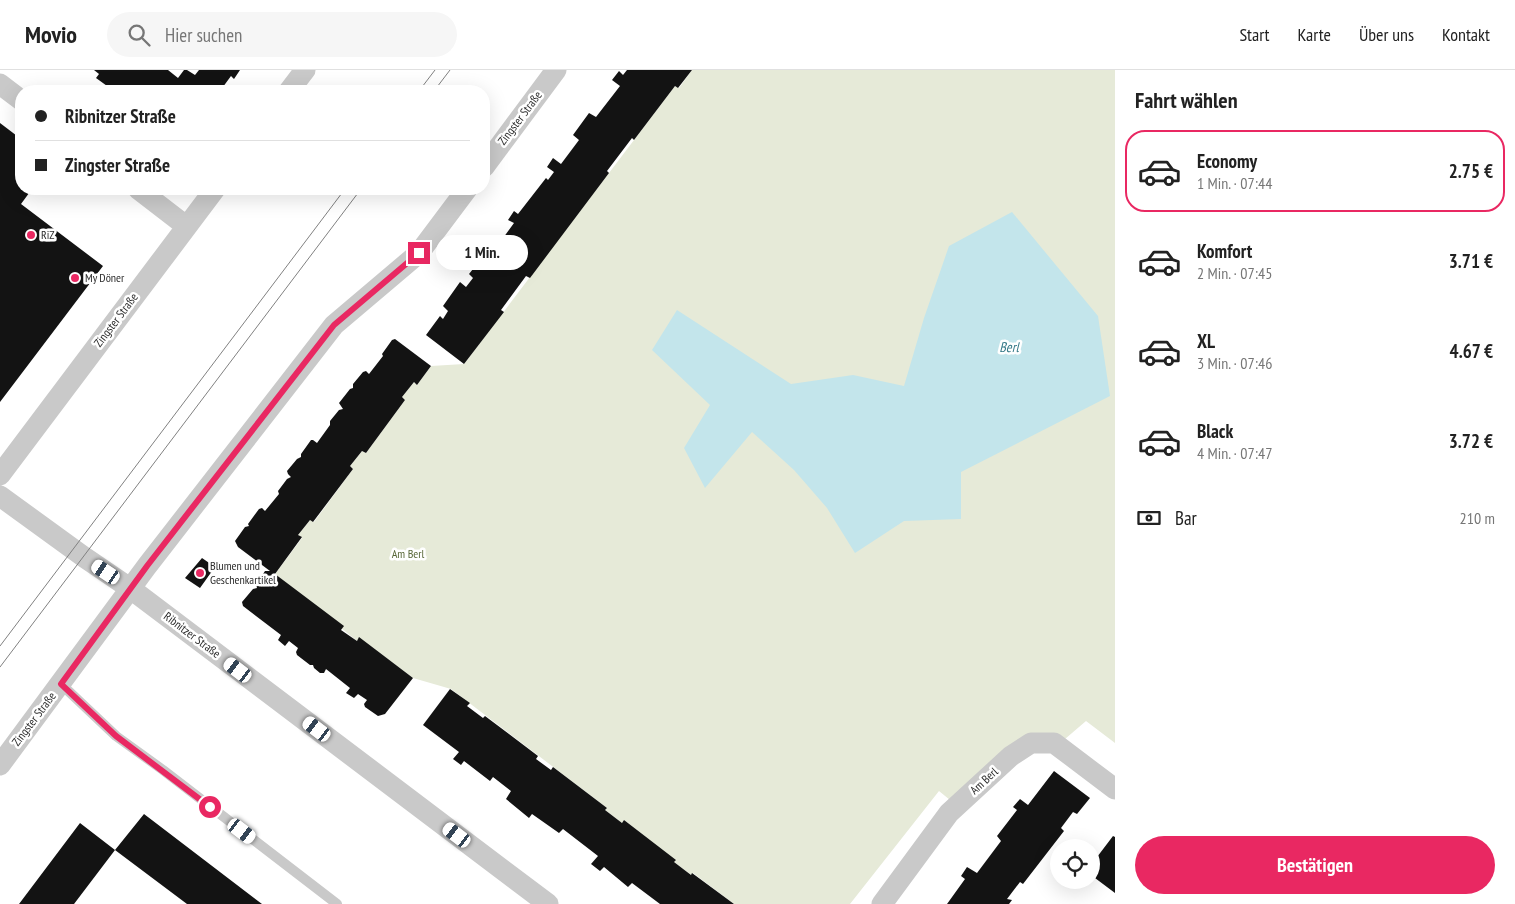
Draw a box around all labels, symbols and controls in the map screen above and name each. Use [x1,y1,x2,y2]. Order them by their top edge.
search box [107,12,457,57]
text: Movio [25,19,77,50]
icon: search [125,21,153,49]
text: Hier suchen [165,23,242,47]
text: Start [1239,23,1270,46]
text: Karte [1298,23,1331,46]
text: Über uns [1359,23,1414,46]
text: Kontakt [1442,23,1490,46]
text: Fahrt wählen [1135,86,1238,114]
street label: Zingster Straße [494,88,545,148]
text: Ribnitzer Straße [65,104,176,128]
icon: car [1137,149,1182,194]
text: Economy [1197,149,1257,173]
text: Zingster Straße [65,153,170,177]
text: 2.75 € [1449,159,1493,183]
text: 1 Min. · 07:44 [1197,173,1272,193]
place label: RiZ [41,227,55,242]
marker: RiZ [25,229,37,241]
callout: 1 Min. [436,236,529,270]
icon: car [1137,239,1182,284]
text: Komfort [1197,239,1252,263]
route end [408,242,430,264]
text: 1 Min. [464,242,500,262]
text: 3.71 € [1449,249,1493,273]
text: 2 Min. · 07:45 [1197,263,1272,283]
place label: My Döner [85,270,125,285]
marker: My Döner [69,272,81,284]
street label: Zingster Straße [90,290,141,350]
icon: car [1137,329,1182,374]
text: XL [1197,329,1215,353]
water label: Berl [999,338,1020,356]
text: 4.67 € [1450,339,1493,363]
text: 3 Min. · 07:46 [1197,353,1272,373]
icon: car [1137,419,1182,464]
text: Black [1197,419,1233,443]
text: 3.72 € [1449,429,1493,453]
text: 4 Min. · 07:47 [1197,443,1272,463]
icon: cash [1135,504,1163,532]
text: Bar [1175,506,1197,530]
text: 210 m [1460,508,1495,528]
park label: Am Berl [392,546,425,561]
car [89,557,122,587]
place label: Blumen und Geschenkartikel [210,558,276,587]
marker: Blumen und Geschenkartikel [194,567,206,579]
street label: Ribnitzer Straße [161,608,224,661]
car [221,655,254,685]
street label: Zingster Straße [8,689,59,749]
car [300,714,333,744]
street label: Am Berl [967,764,1001,797]
route start [199,796,221,818]
car [225,816,258,846]
car [440,820,473,850]
button: Bestätigen [1135,836,1495,894]
map controls [1050,839,1100,889]
button: locate [1050,839,1100,889]

